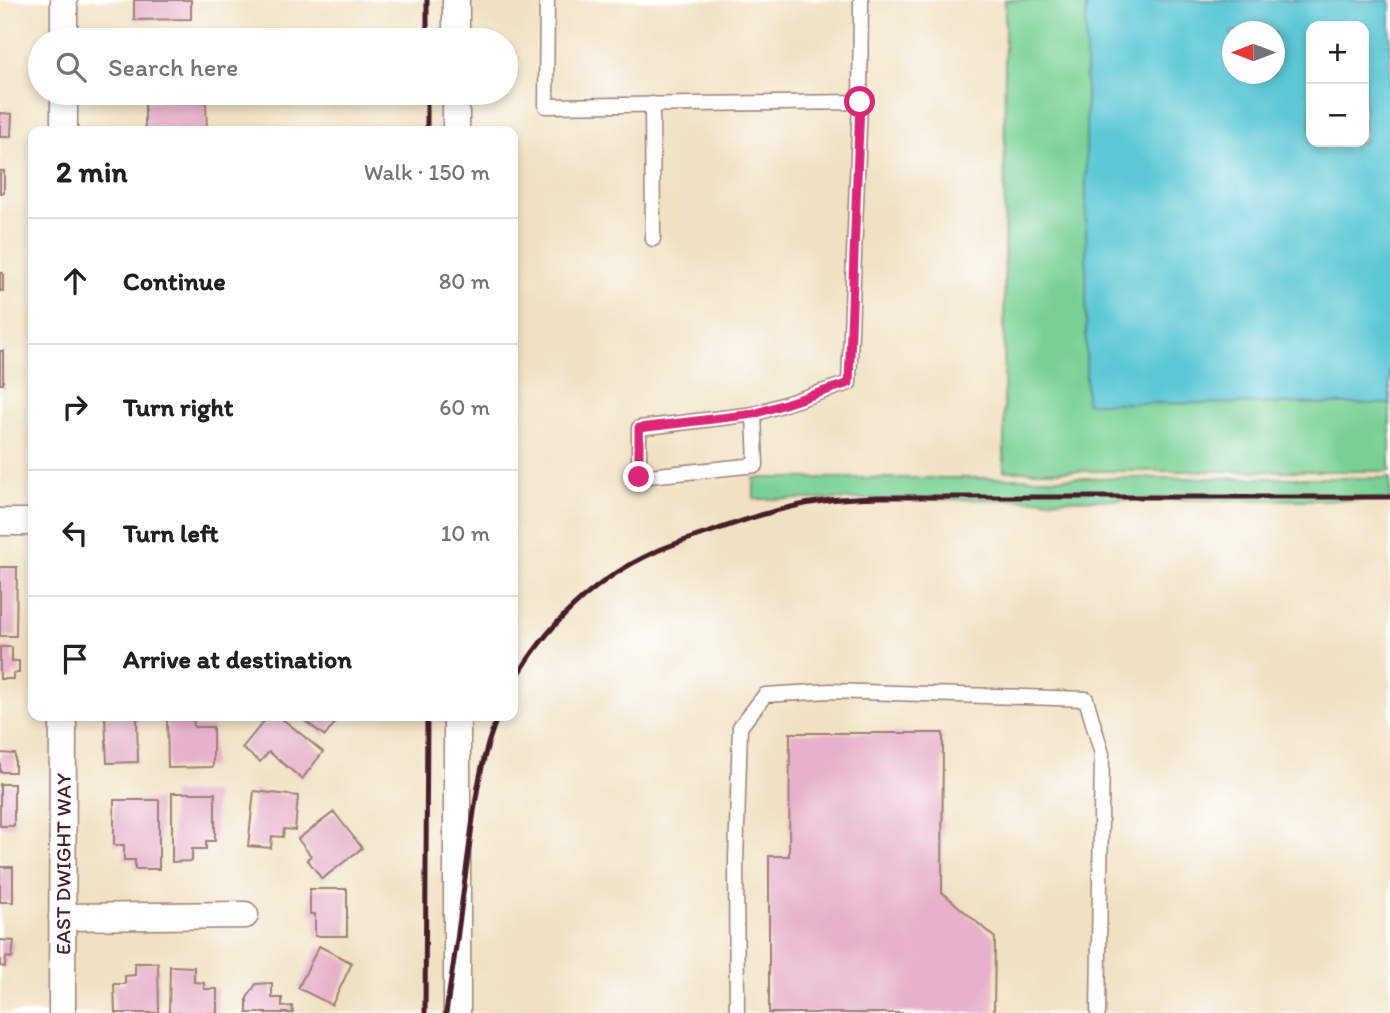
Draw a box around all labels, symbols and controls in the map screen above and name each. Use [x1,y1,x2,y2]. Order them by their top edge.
north arrow [1222,21,1285,84]
map controls [1306,21,1369,147]
button: + [1306,21,1369,84]
search box [28,28,518,105]
icon: search [52,48,90,86]
text: Search here [108,51,238,83]
button: − [1306,84,1369,147]
route start [844,86,875,117]
text: 2 min [56,153,127,190]
text: Walk · 150 m [364,158,490,186]
icon: ahead [56,262,94,300]
text: Continue [123,265,226,297]
text: 80 m [439,267,490,295]
icon: right [56,388,94,426]
text: Turn right [123,391,234,423]
text: 60 m [439,393,490,421]
route end [623,461,654,492]
icon: left [56,514,94,552]
text: Turn left [123,517,219,549]
text: 10 m [441,519,490,547]
icon: arrive [56,640,94,678]
text: Arrive at destination [123,643,352,675]
street label: EAST DWIGHT WAY [50,773,75,955]

